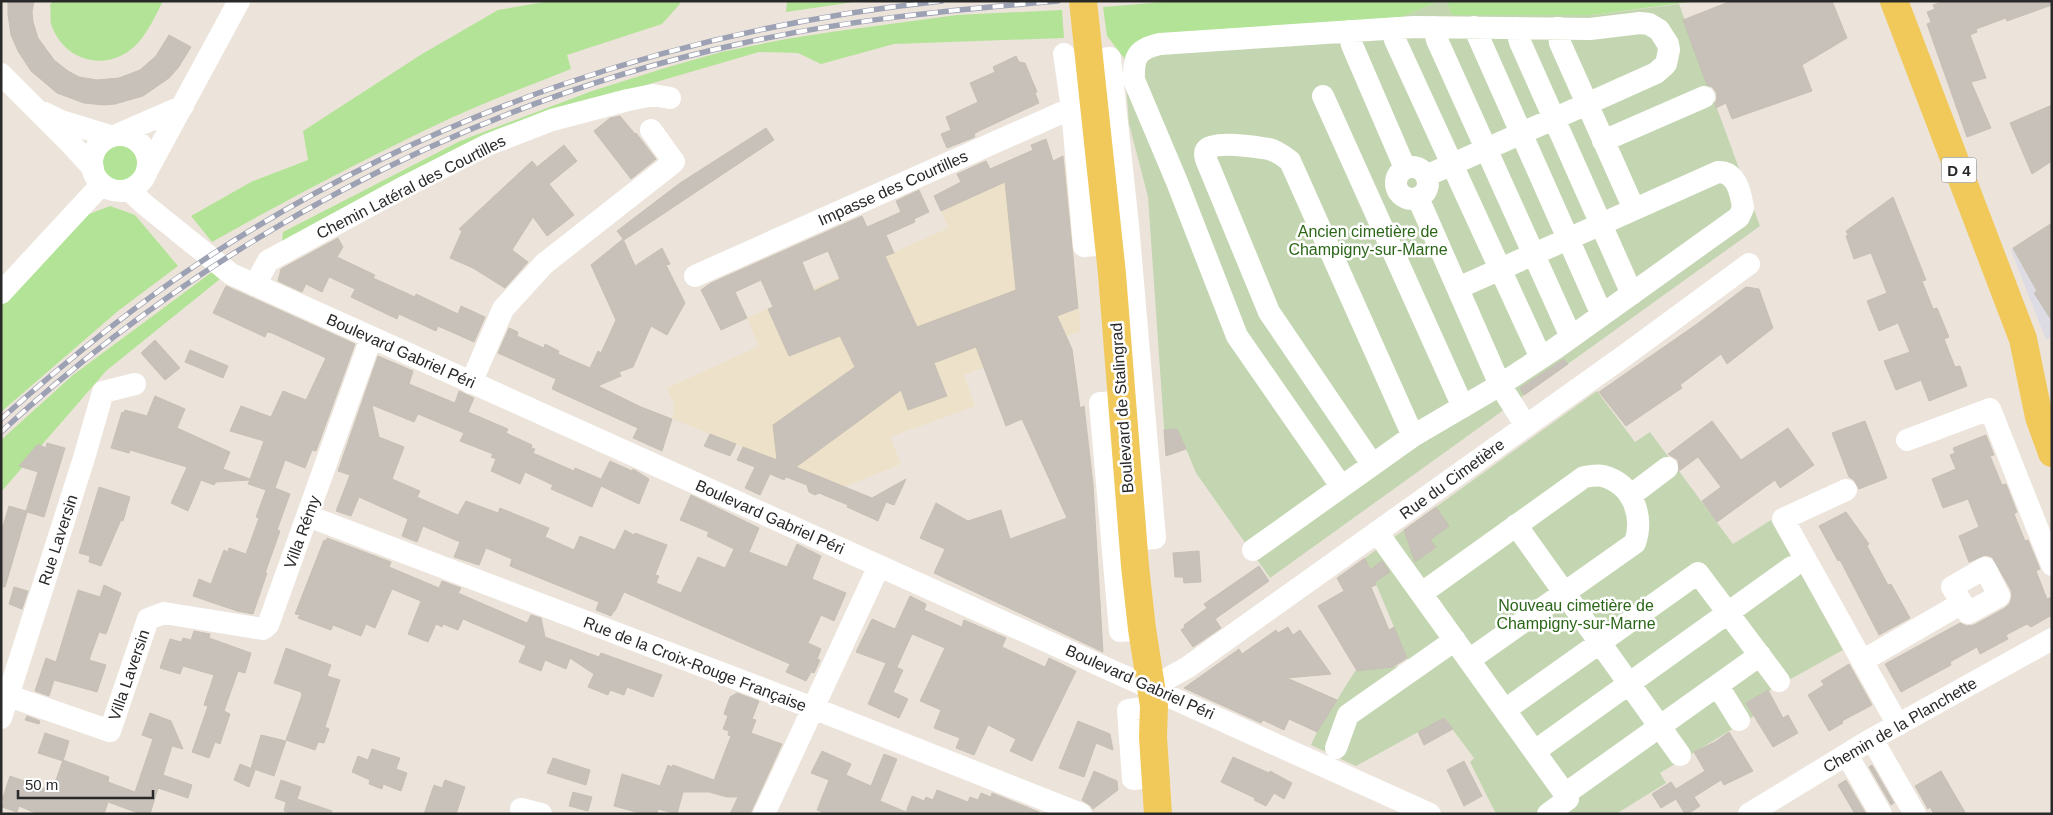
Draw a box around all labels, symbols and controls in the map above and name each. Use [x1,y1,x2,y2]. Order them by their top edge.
street label: Chemin Latéral des Courtilles [314,132,508,242]
street label: Impasse des Courtilles [816,147,970,229]
road number: D 4 [1942,158,1976,182]
park label: Ancien cimetière de Champigny-sur-Marne [1288,223,1448,258]
street label: Boulevard Gabriel Péri [324,310,478,392]
street label: Boulevard de Stalingrad [1108,322,1136,494]
street label: Rue du Cimetière [1397,435,1507,522]
street label: Boulevard Gabriel Péri [693,476,847,558]
street label: Rue Laversin [35,493,81,587]
street label: Villa Rémy [281,493,323,571]
park label: Nouveau cimetière de Champigny-sur-Marne [1496,597,1656,632]
street label: Rue de la Croix-Rouge Française [581,614,809,715]
street label: Villa Laversin [106,627,152,723]
street label: Boulevard Gabriel Péri [1063,641,1217,723]
street label: Chemin de la Planchette [1820,674,1980,776]
scale bar [18,768,152,800]
text: 50 m [25,776,58,793]

